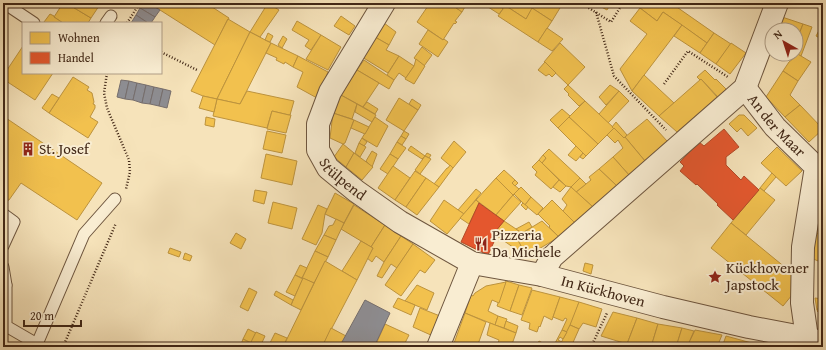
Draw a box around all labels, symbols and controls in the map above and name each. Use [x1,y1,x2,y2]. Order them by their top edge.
legend [22,22,162,74]
north arrow [764,22,804,62]
text: N [770,25,786,43]
text: Wohnen [58,29,100,46]
text: Handel [58,49,94,66]
street label: An der Maar [743,89,810,161]
place label: St. Josef [39,138,91,159]
building icon: St. Josef [20,141,36,157]
street label: Stülpend [314,154,371,205]
place label: Pizzeria Da Michele [492,224,561,262]
restaurant icon: Pizzeria Da Michele [473,236,489,252]
place label: Kückhovener Japstock [724,257,809,295]
place icon: Kückhovener Japstock [707,269,723,285]
street label: In Kückhoven [559,270,648,312]
scale bar [24,302,81,328]
text: 20 m [30,307,54,324]

